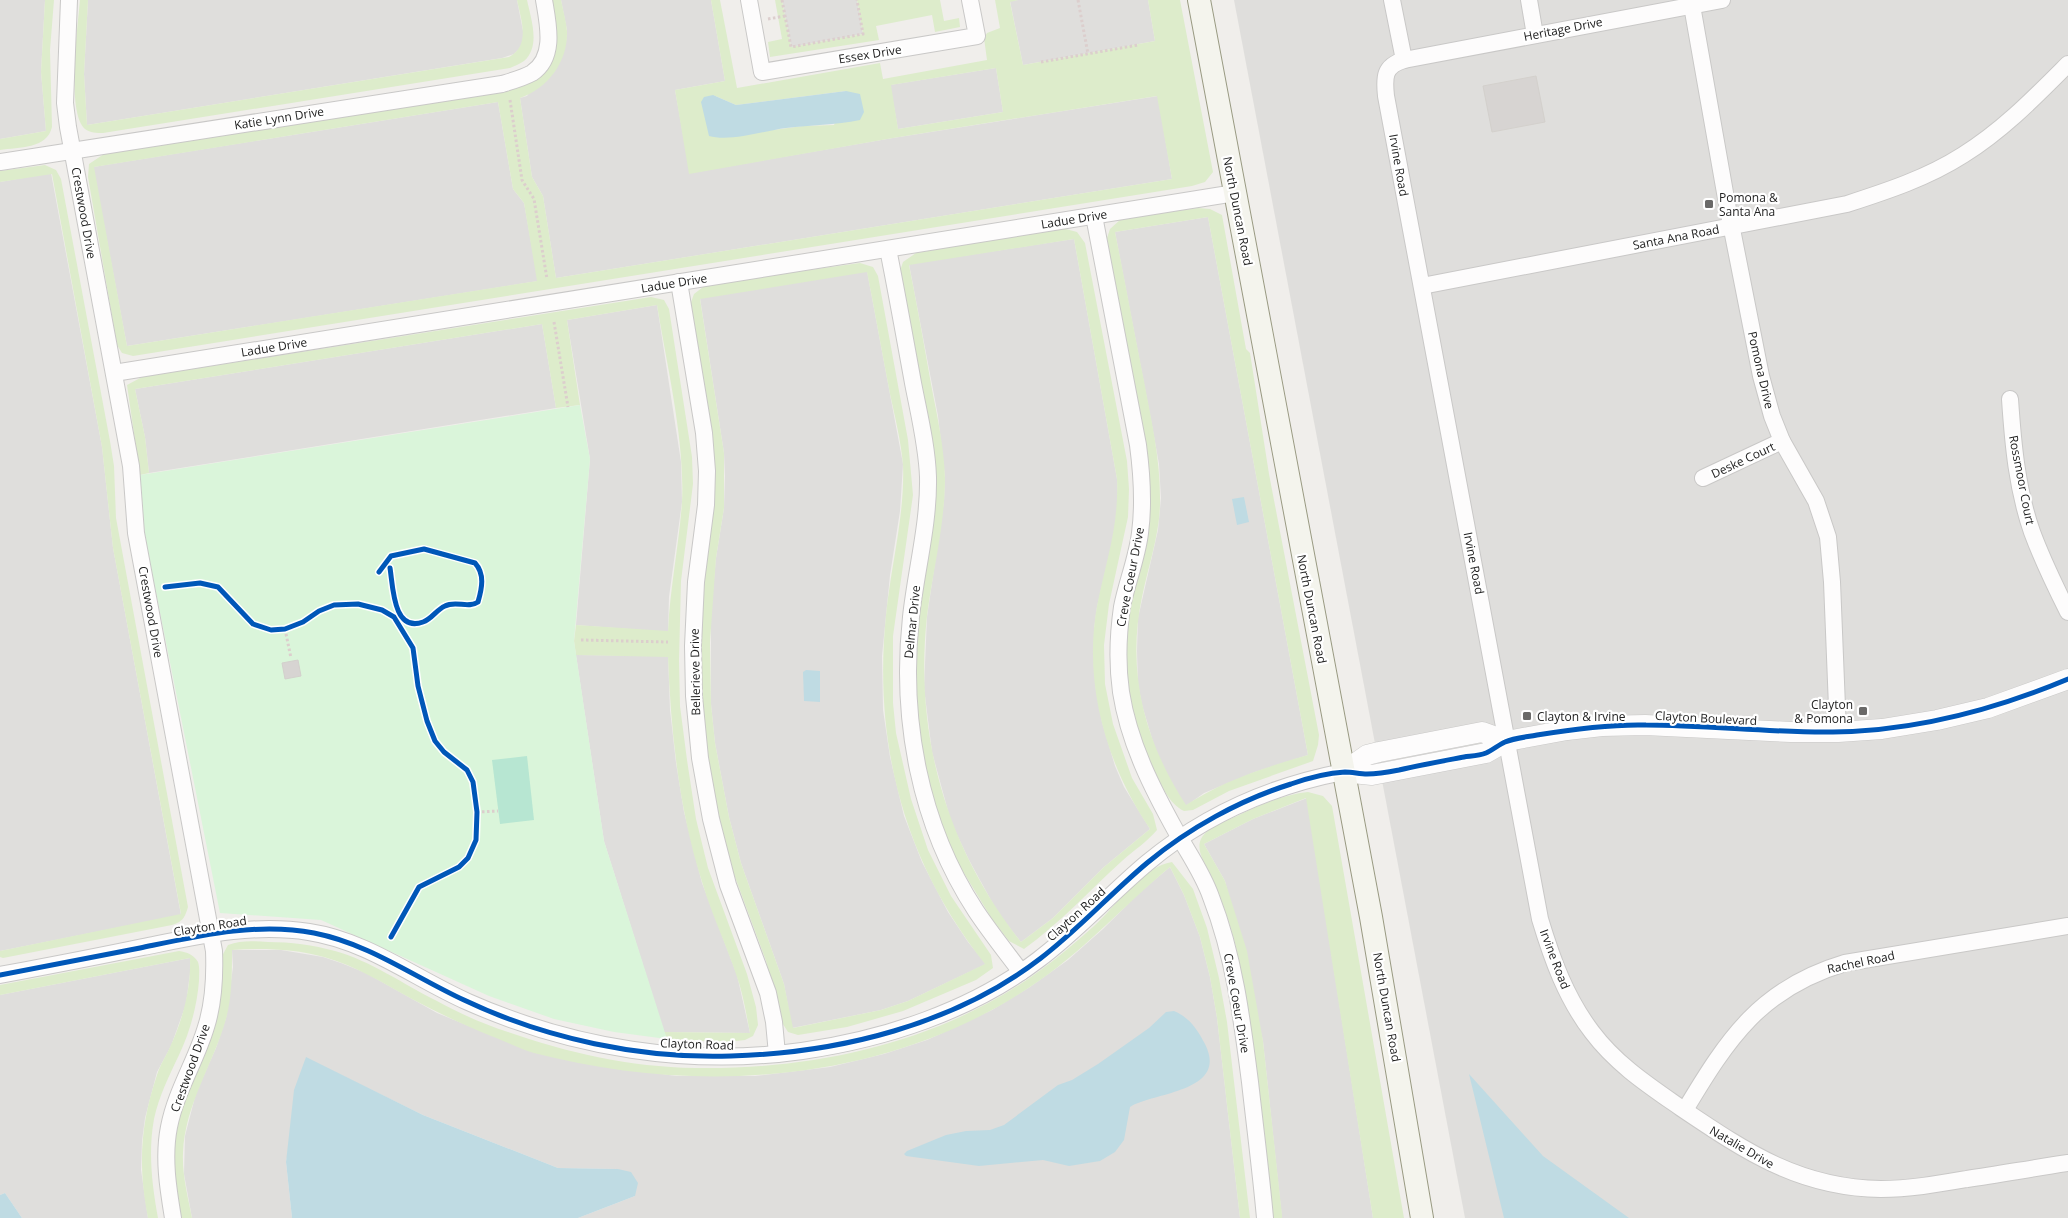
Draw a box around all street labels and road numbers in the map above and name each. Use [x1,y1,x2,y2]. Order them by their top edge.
street label: Heritage Drive [1522,13,1604,45]
street label: Essex Drive [837,41,903,67]
street label: Katie Lynn Drive [233,102,325,133]
street label: Irvine Road [1385,132,1413,198]
street label: North Duncan Road [1219,155,1257,267]
street label: Crestwood Drive [68,166,100,260]
street label: Ladue Drive [1040,205,1109,233]
street label: Santa Ana Road [1631,220,1721,254]
street label: Ladue Drive [640,269,709,297]
street label: Pomona Drive [1744,329,1778,411]
street label: Ladue Drive [240,333,309,361]
street label: Rossmoor Court [2005,434,2039,526]
street label: Deske Court [1708,438,1778,482]
street label: Creve Coeur Drive [1112,525,1148,628]
street label: Irvine Road [1460,530,1488,596]
street label: North Duncan Road [1293,553,1331,665]
street label: Crestwood Drive [135,565,167,659]
street label: Delmar Drive [900,584,924,660]
street label: Bellerieve Drive [686,628,704,716]
street label: Clayton Boulevard [1655,707,1757,729]
street label: Clayton Road [1043,883,1109,945]
street label: Clayton Road [172,912,248,940]
street label: Irvine Road [1536,926,1574,992]
street label: Rachel Road [1826,947,1896,977]
street label: North Duncan Road [1369,951,1405,1063]
street label: Creve Coeur Drive [1220,952,1254,1055]
street label: Crestwood Drive [166,1021,214,1114]
street label: Clayton Road [660,1034,734,1054]
street label: Natalie Drive [1707,1122,1778,1172]

